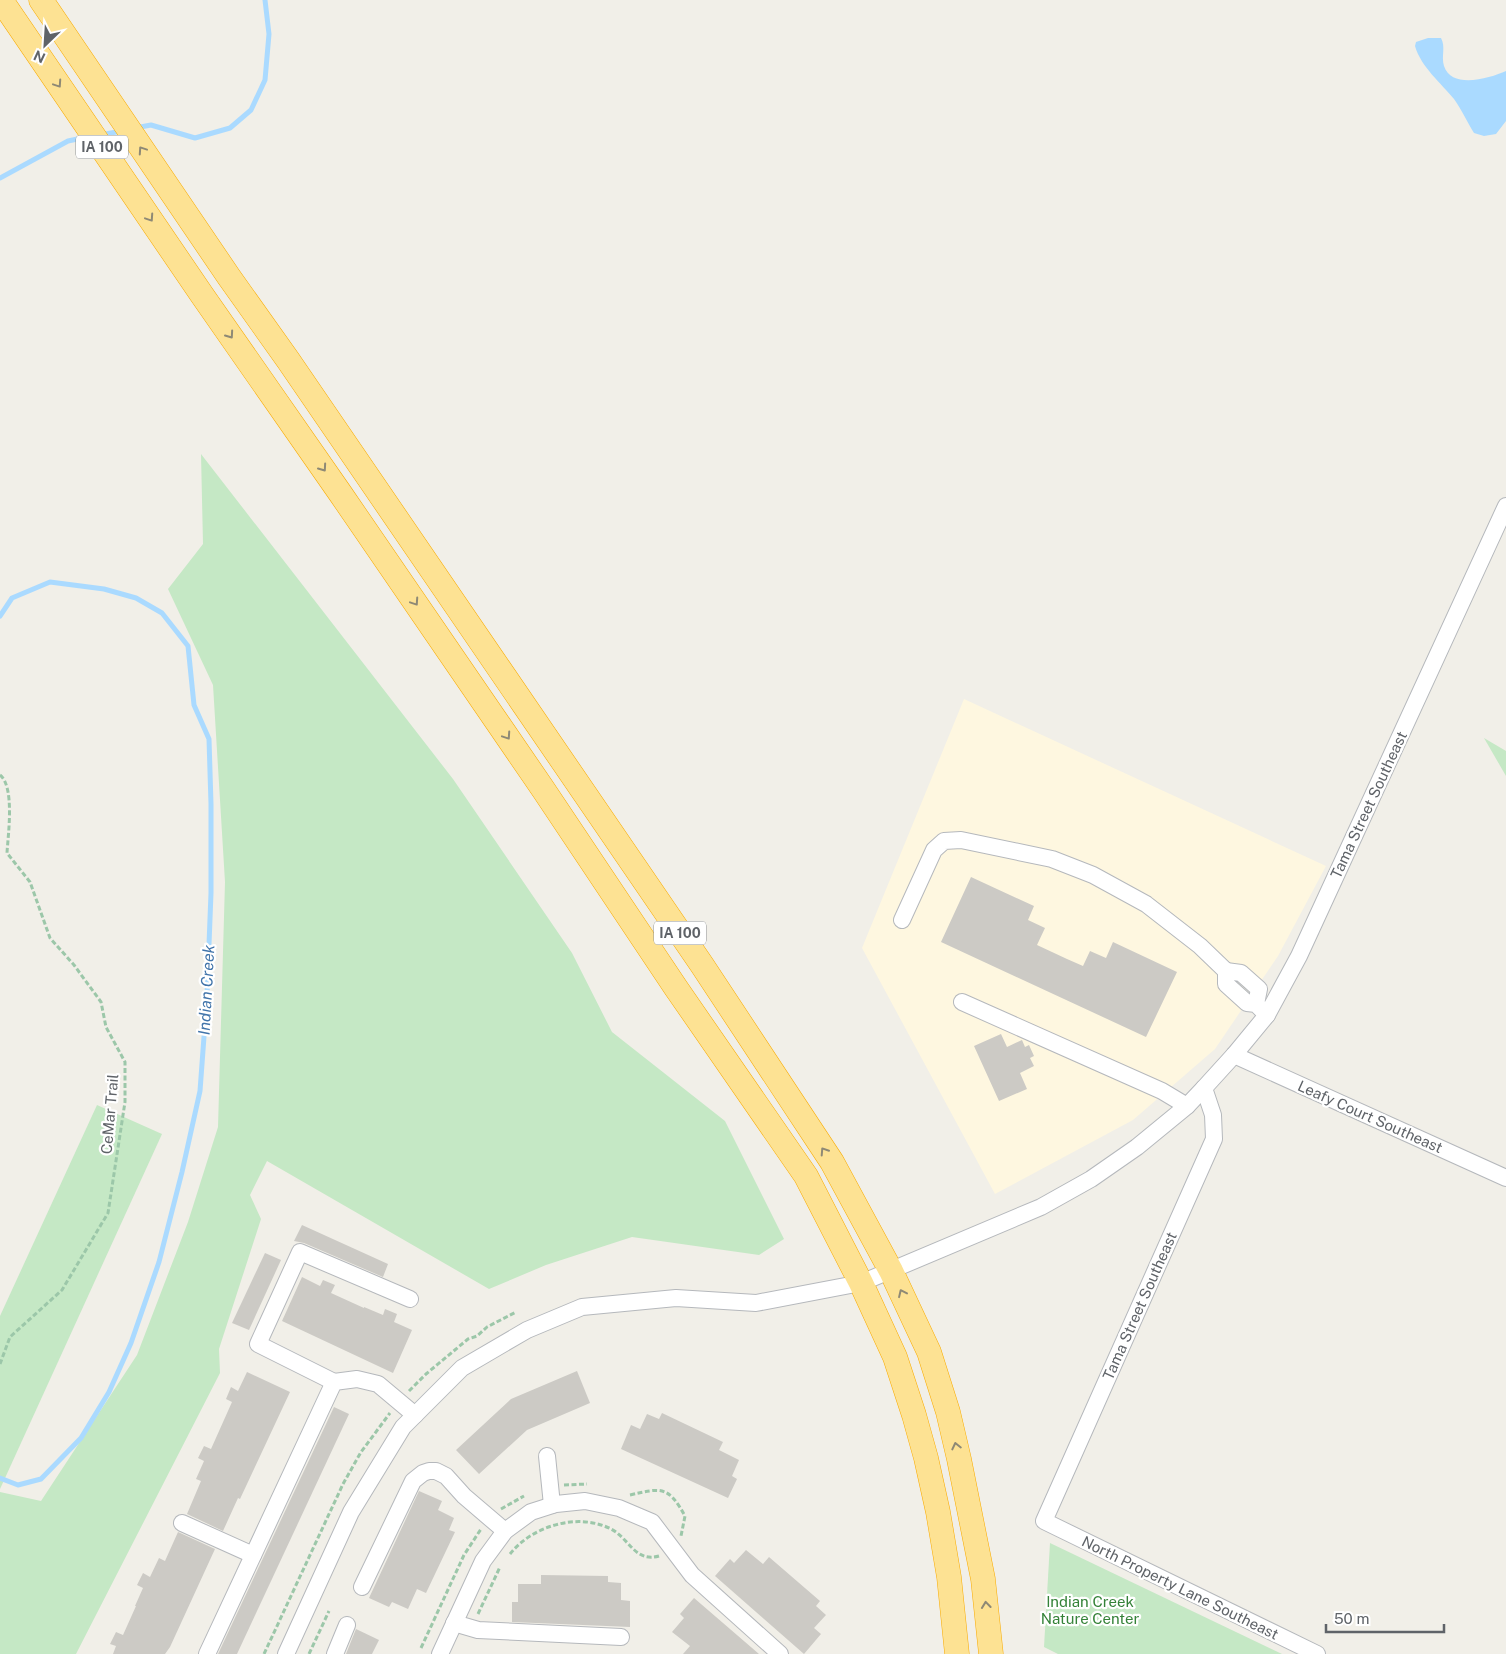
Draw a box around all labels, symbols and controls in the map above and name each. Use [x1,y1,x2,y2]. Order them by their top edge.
north arrow [20,20,70,70]
text: N [31,47,48,66]
one-way arrow [52,78,61,87]
road number: IA 100 [76,136,128,158]
one-way arrow [139,146,149,155]
one-way arrow [144,212,153,222]
one-way arrow [224,329,233,339]
one-way arrow [317,462,326,472]
one-way arrow [409,596,418,606]
street label: Tama Street Southeast [1327,728,1410,881]
one-way arrow [501,730,510,740]
road number: IA 100 [654,921,706,944]
water label: Indian Creek [195,944,218,1036]
street label: CeMar Trail [98,1073,121,1155]
street label: Leafy Court Southeast [1295,1077,1445,1156]
one-way arrow [821,1147,830,1156]
street label: Tama Street Southeast [1099,1229,1180,1382]
one-way arrow [897,1289,908,1298]
one-way arrow [951,1441,962,1450]
street label: North Property Lane Southeast [1079,1532,1281,1643]
park label: Indian Creek Nature Center [1041,1593,1139,1627]
one-way arrow [981,1601,992,1609]
scale bar [1326,1602,1444,1634]
text: 50 m [1334,1610,1369,1627]

